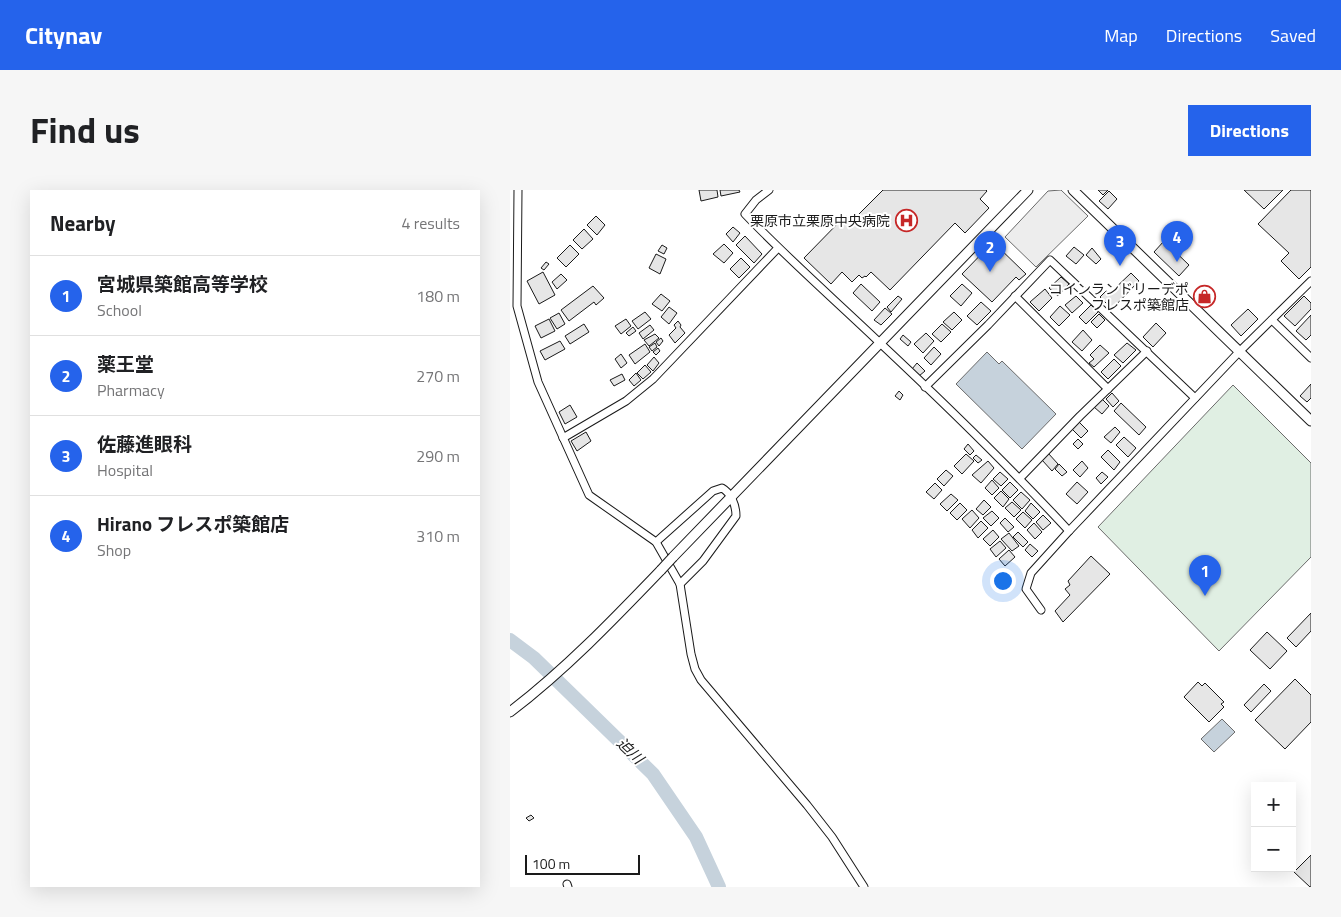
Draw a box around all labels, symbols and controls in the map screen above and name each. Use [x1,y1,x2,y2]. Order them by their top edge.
text: Citynav [25,17,102,53]
text: Map [1104,22,1138,49]
text: Directions [1166,22,1242,49]
text: Saved [1270,22,1316,49]
text: Find us [30,103,140,157]
button: Directions [1188,105,1311,156]
text: Nearby [50,207,115,239]
hospital icon: 栗原市立栗原中央病院 [894,209,918,233]
place label: 栗原市立栗原中央病院 [750,210,890,231]
text: 4 results [401,211,460,235]
pin: 4 [1161,221,1193,262]
pin: 3 [1104,225,1136,266]
pin: 2 [974,231,1006,272]
text: 宮城県築館高等学校 [97,269,268,298]
place label: コインランドリーデポ フレスポ築館店 [1049,278,1189,315]
text: 1 [62,284,70,308]
text: 180 m [416,284,460,308]
shop icon: コインランドリーデポ フレスポ築館店 [1193,285,1217,309]
text: School [97,298,142,322]
text: 薬王堂 [97,349,154,378]
text: 2 [62,364,70,388]
text: 270 m [416,364,460,388]
text: Pharmacy [97,378,165,402]
text: 佐藤進眼科 [97,429,192,458]
text: 3 [62,444,70,468]
text: 290 m [416,444,460,468]
text: Hospital [97,458,153,482]
text: Hirano フレスポ築館店 [97,509,289,538]
text: 4 [62,524,70,548]
text: 310 m [416,524,460,548]
text: Shop [97,538,131,562]
pin: 1 [1189,555,1221,596]
your location [990,568,1016,594]
water label: 迫川 [612,732,651,771]
map controls [1251,782,1296,872]
button: + [1251,782,1296,827]
button: − [1251,827,1296,872]
scale bar [525,852,640,875]
text: 100 m [532,853,570,874]

